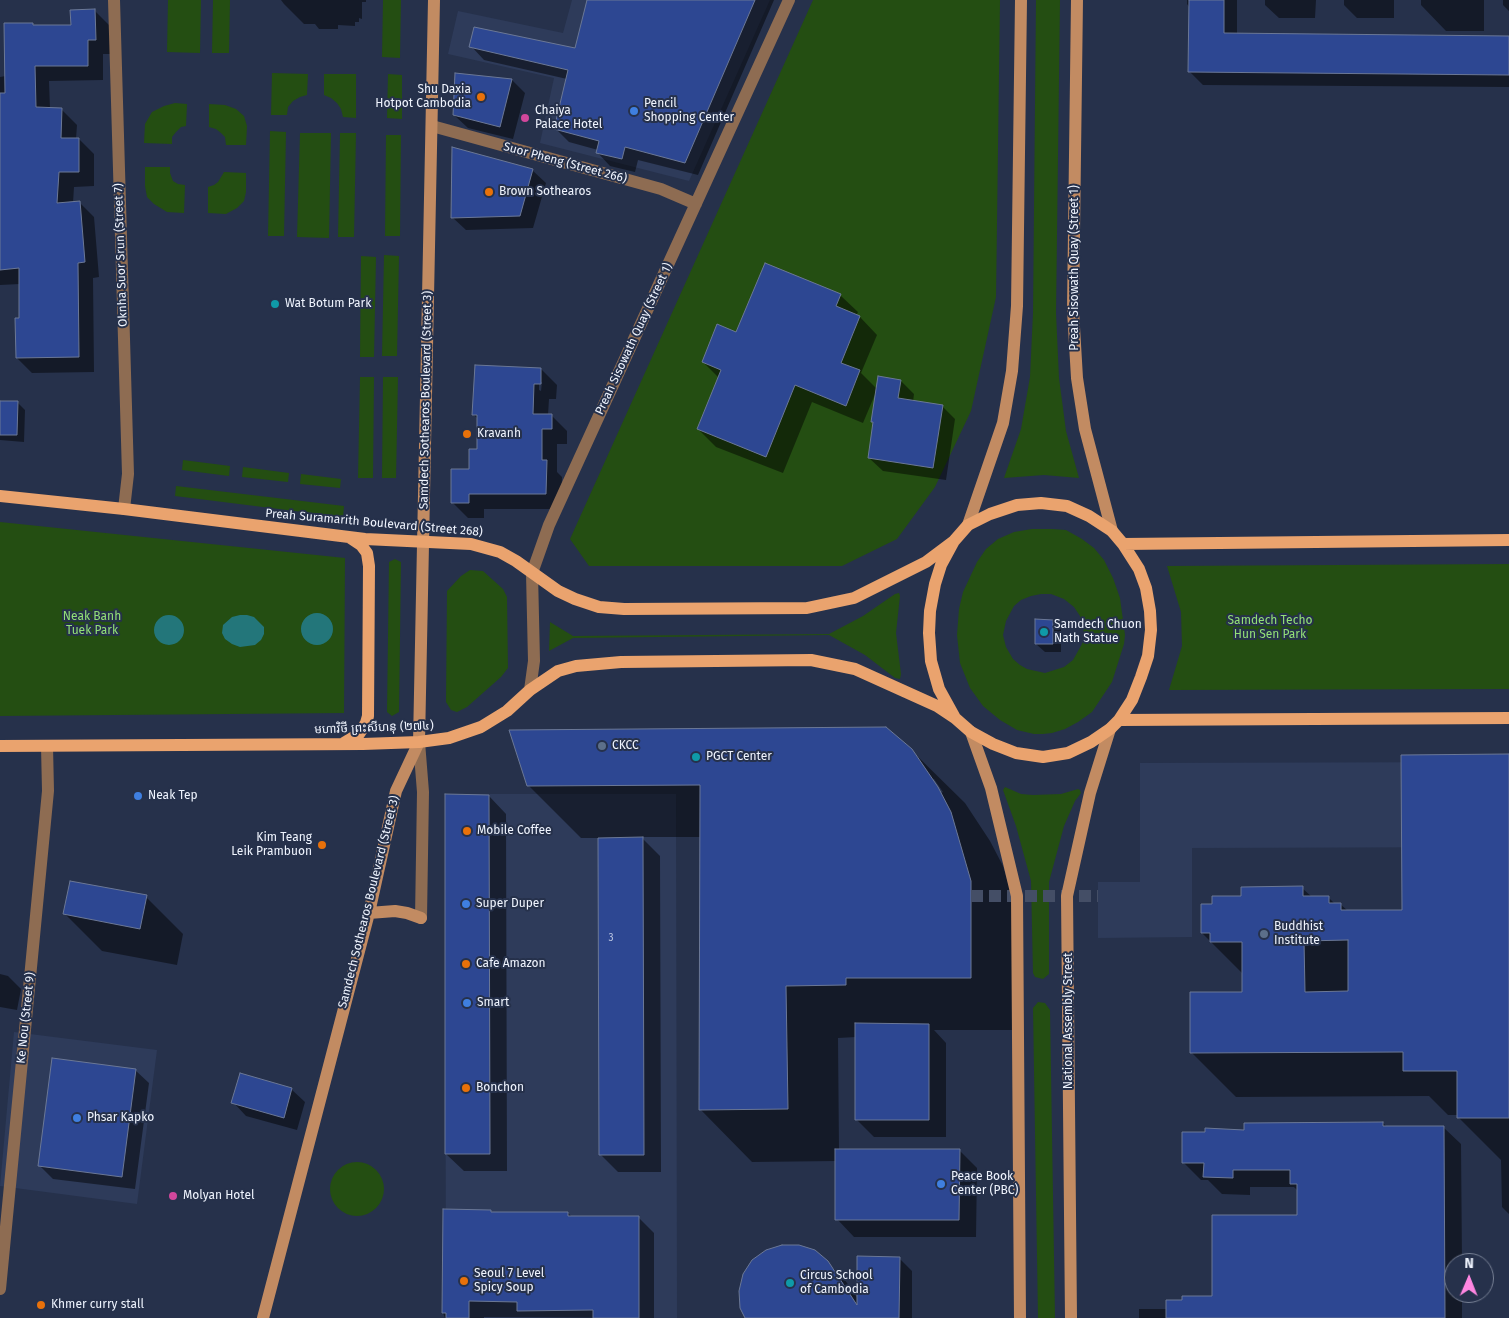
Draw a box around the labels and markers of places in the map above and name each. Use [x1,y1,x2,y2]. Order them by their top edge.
place label: Shu Daxia Hotpot Cambodia [375,83,471,111]
marker: Shu Daxia Hotpot Cambodia [475,91,487,103]
place label: Pencil Shopping Center [644,97,734,125]
place label: Chaiya Palace Hotel [535,104,602,132]
marker: Pencil Shopping Center [628,105,640,117]
marker: Chaiya Palace Hotel [519,112,531,124]
place label: Brown Sothearos [499,185,591,199]
marker: Brown Sothearos [483,186,495,198]
place label: Wat Botum Park [285,297,371,311]
marker: Wat Botum Park [269,298,281,310]
place label: Kravanh [477,427,521,441]
marker: Kravanh [461,428,473,440]
place label: Samdech Chuon Nath Statue [1054,618,1142,646]
marker: Samdech Chuon Nath Statue [1038,626,1050,638]
place label: CKCC [612,739,639,753]
marker: CKCC [596,740,608,752]
place label: PGCT Center [706,750,772,764]
marker: PGCT Center [690,751,702,763]
place label: Neak Tep [148,789,198,803]
marker: Neak Tep [132,790,144,802]
place label: Mobile Coffee [477,824,552,838]
marker: Mobile Coffee [461,825,473,837]
place label: Kim Teang Leik Prambuon [231,831,312,859]
marker: Kim Teang Leik Prambuon [316,839,328,851]
place label: Super Duper [476,897,544,911]
marker: Super Duper [460,898,472,910]
place label: Buddhist Institute [1274,920,1323,948]
marker: Buddhist Institute [1258,928,1270,940]
place label: Cafe Amazon [476,957,546,971]
marker: Cafe Amazon [460,958,472,970]
place label: Smart [477,996,509,1010]
marker: Smart [461,997,473,1009]
place label: Bonchon [476,1081,524,1095]
marker: Bonchon [460,1082,472,1094]
place label: Phsar Kapko [87,1111,154,1125]
marker: Phsar Kapko [71,1112,83,1124]
place label: Peace Book Center (PBC) [951,1170,1018,1198]
marker: Peace Book Center (PBC) [935,1178,947,1190]
place label: Molyan Hotel [183,1189,255,1203]
marker: Molyan Hotel [167,1190,179,1202]
place label: Seoul 7 Level Spicy Soup [474,1267,544,1295]
place label: Circus School of Cambodia [800,1269,873,1297]
marker: Seoul 7 Level Spicy Soup [458,1275,470,1287]
marker: Circus School of Cambodia [784,1277,796,1289]
place label: Khmer curry stall [51,1298,144,1312]
marker: Khmer curry stall [35,1299,47,1311]

